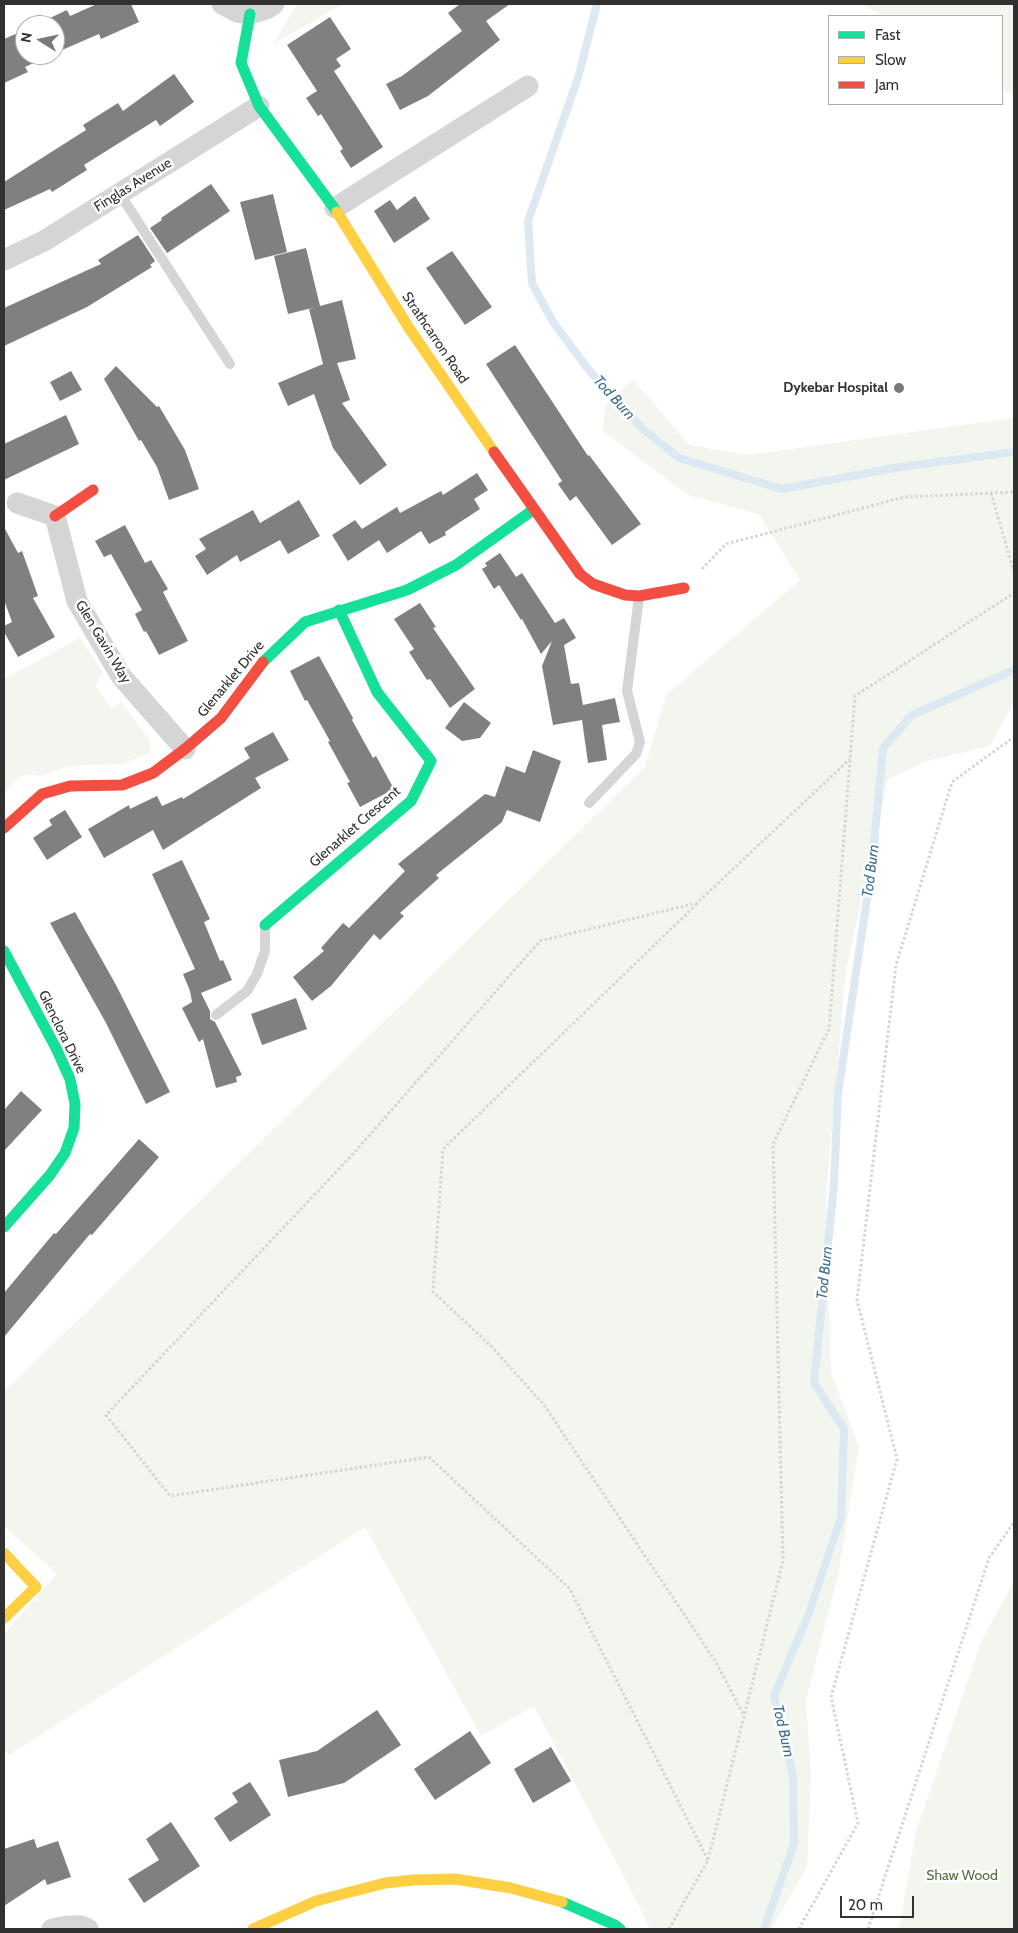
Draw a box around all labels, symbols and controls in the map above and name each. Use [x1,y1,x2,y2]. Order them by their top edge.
north arrow [15,15,65,65]
legend [828,15,1003,105]
text: Fast [875,26,900,44]
text: N [16,31,36,44]
text: Slow [875,51,906,69]
text: Jam [875,76,899,94]
street label: Finglas Avenue [91,154,175,216]
street label: Strathcarron Road [398,289,472,387]
water label: Tod Burn [589,372,639,424]
place label: Dykebar Hospital [783,380,888,396]
marker: Dykebar Hospital [892,381,906,395]
street label: Glen Gavin Way [72,598,134,686]
street label: Glenarklet Drive [194,637,268,721]
street label: Glenarklet Crescent [306,783,404,871]
water label: Tod Burn [859,843,883,899]
street label: Glenclora Drive [35,988,89,1076]
water label: Tod Burn [813,1246,837,1300]
water label: Tod Burn [768,1703,798,1759]
park label: Shaw Wood [926,1868,998,1884]
scale bar [843,1886,917,1918]
text: 20 m [848,1896,883,1914]

